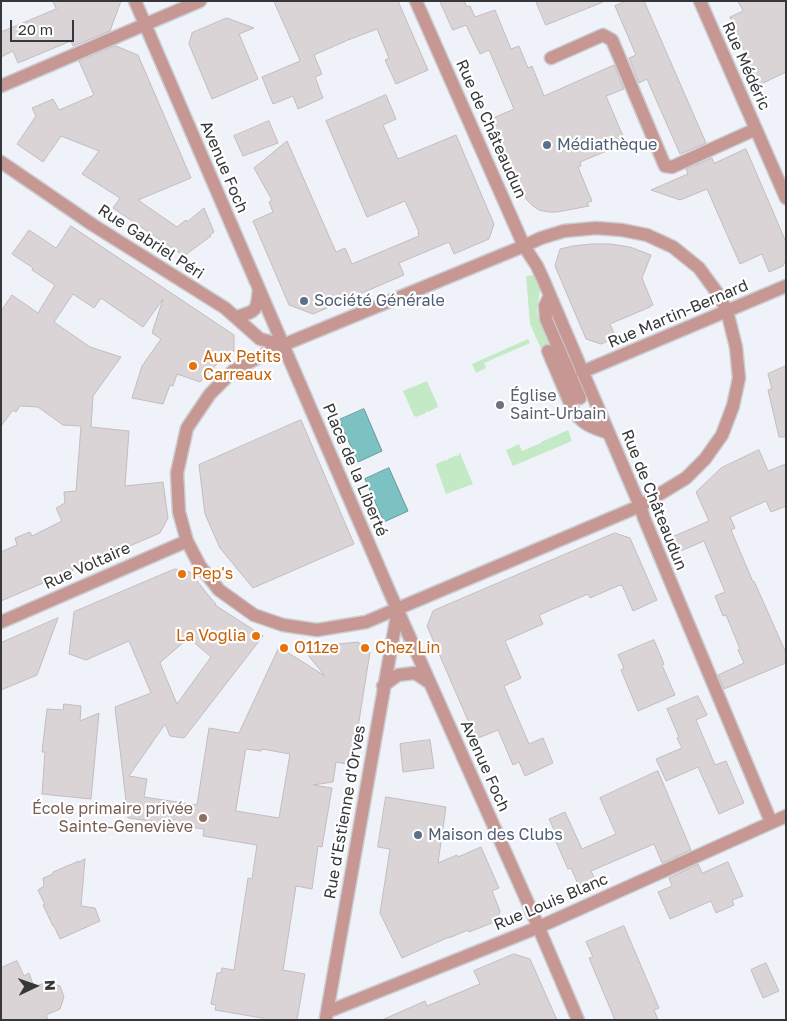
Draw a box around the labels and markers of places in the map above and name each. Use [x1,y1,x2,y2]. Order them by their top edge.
place label: Médiathèque [557,135,657,155]
marker: Médiathèque [541,139,553,151]
place label: Société Générale [314,291,445,311]
marker: Société Générale [298,295,310,307]
place label: Aux Petits Carreaux [203,347,281,385]
marker: Aux Petits Carreaux [187,360,199,372]
place label: Église Saint-Urbain [510,386,606,424]
marker: Église Saint-Urbain [494,399,506,411]
place label: Pep's [192,564,233,584]
marker: Pep's [176,568,188,580]
place label: La Voglia [176,626,246,646]
marker: La Voglia [250,630,262,642]
place label: O11ze [294,638,339,658]
place label: Chez Lin [375,638,440,658]
marker: O11ze [278,642,290,654]
marker: Chez Lin [359,642,371,654]
place label: École primaire privée Sainte-Geneviève [32,799,193,837]
marker: École primaire privée Sainte-Geneviève [197,812,209,824]
place label: Maison des Clubs [428,825,563,845]
marker: Maison des Clubs [412,829,424,841]

